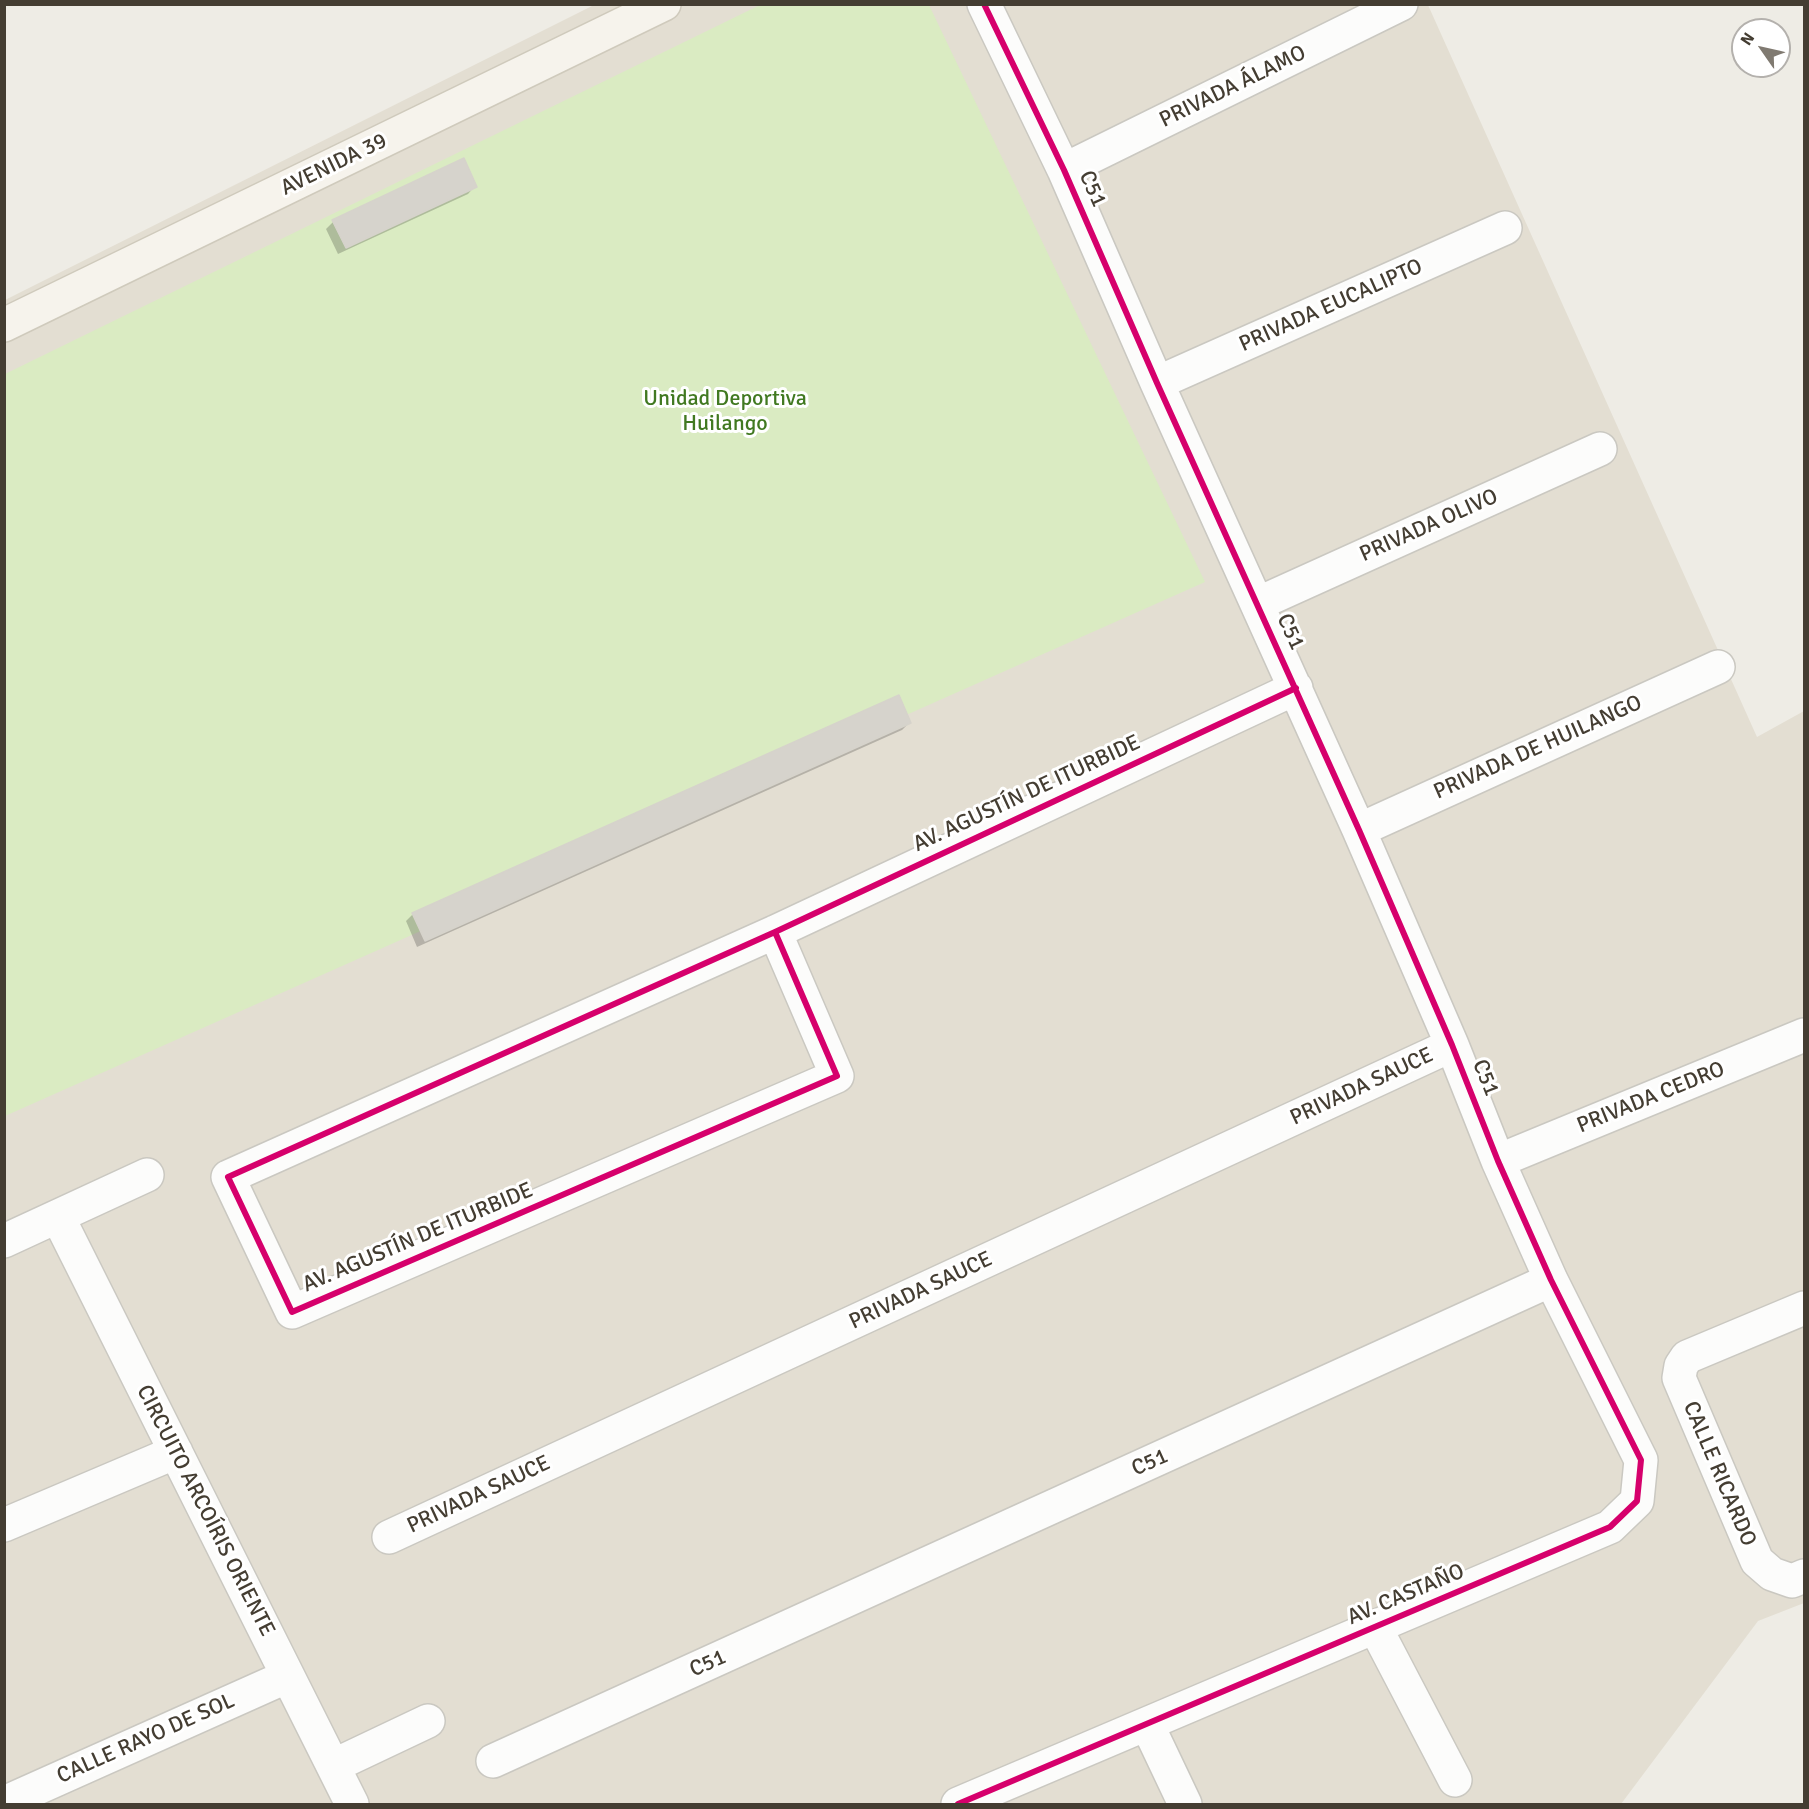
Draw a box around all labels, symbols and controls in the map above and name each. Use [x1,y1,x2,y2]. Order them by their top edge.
north arrow [1731,18,1791,78]
text: N [1736,29,1759,49]
street label: PRIVADA ÁLAMO [1155,40,1311,134]
street label: AVENIDA 39 [277,128,391,202]
street label: C51 [1072,167,1112,211]
street label: PRIVADA EUCALIPTO [1235,254,1427,358]
park label: Unidad Deportiva Huilango [643,386,807,438]
street label: PRIVADA OLIVO [1356,484,1502,568]
street label: C51 [1270,610,1310,654]
street label: PRIVADA DE HUILANGO [1430,690,1646,806]
street label: AV. AGUSTÍN DE ITURBIDE [909,730,1145,858]
street label: PRIVADA SAUCE [1286,1042,1438,1132]
street label: C51 [1466,1056,1504,1100]
street label: PRIVADA CEDRO [1573,1056,1729,1140]
street label: AV. AGUSTÍN DE ITURBIDE [299,1177,537,1299]
street label: PRIVADA SAUCE [845,1246,997,1336]
street label: CIRCUITO ARCOÍRIS ORIENTE [130,1381,280,1641]
street label: CALLE RICARDO [1677,1398,1761,1550]
street label: C51 [1128,1443,1172,1483]
street label: PRIVADA SAUCE [403,1450,555,1540]
street label: AV. CASTAÑO [1344,1559,1468,1631]
street label: C51 [686,1644,730,1684]
street label: CALLE RAYO DE SOL [53,1688,239,1790]

